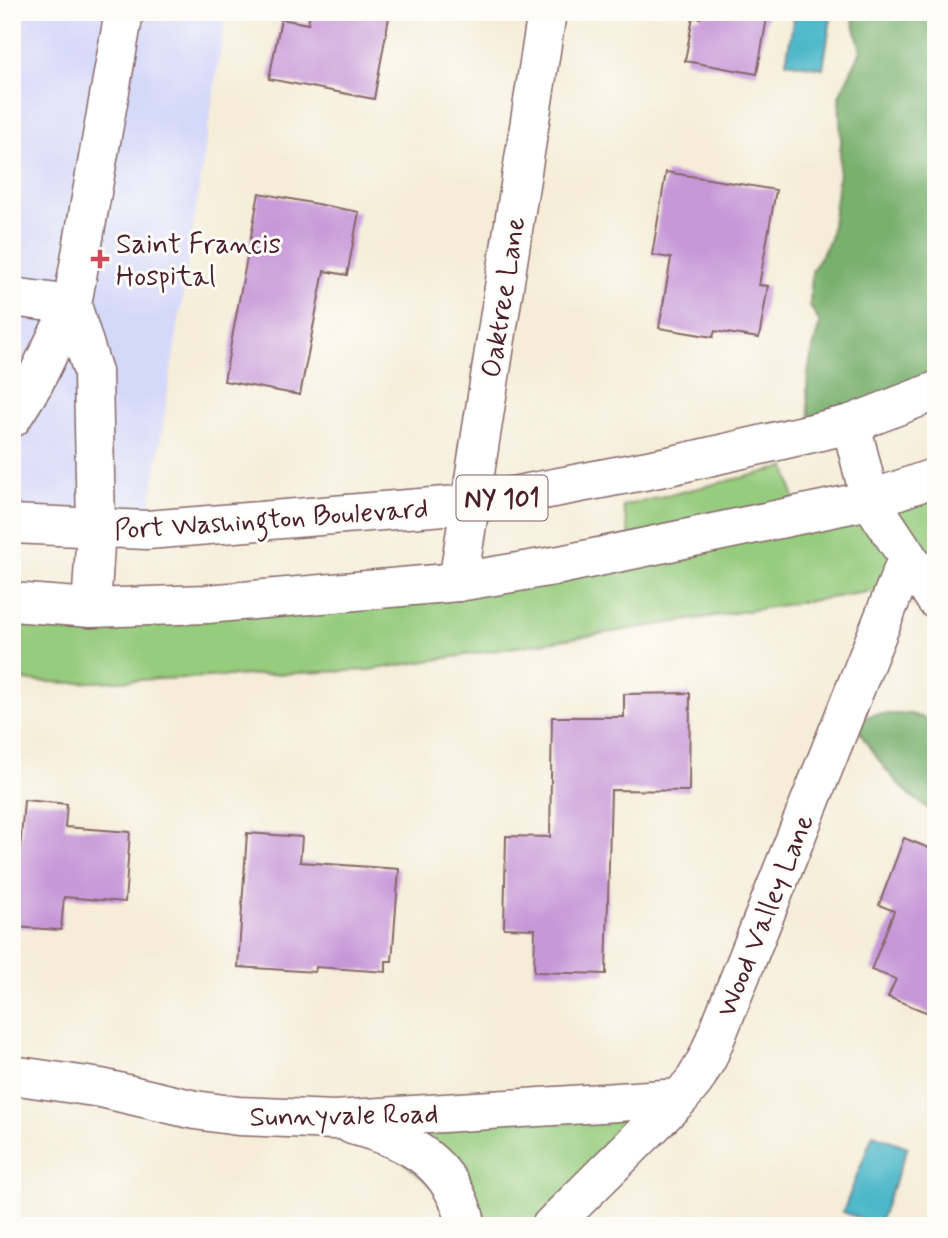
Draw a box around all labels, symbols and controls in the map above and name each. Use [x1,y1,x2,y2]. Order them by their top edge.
street label: Oaktree Lane [473,214,535,381]
place label: Saint Francis Hospital [116,227,281,296]
marker: Saint Francis Hospital [90,249,110,269]
road number: NY 101 [456,476,548,520]
street label: Port Washington Boulevard [113,491,430,553]
street label: Wood Valley Lane [709,809,824,1023]
street label: Sunnyvale Road [249,1096,439,1137]

